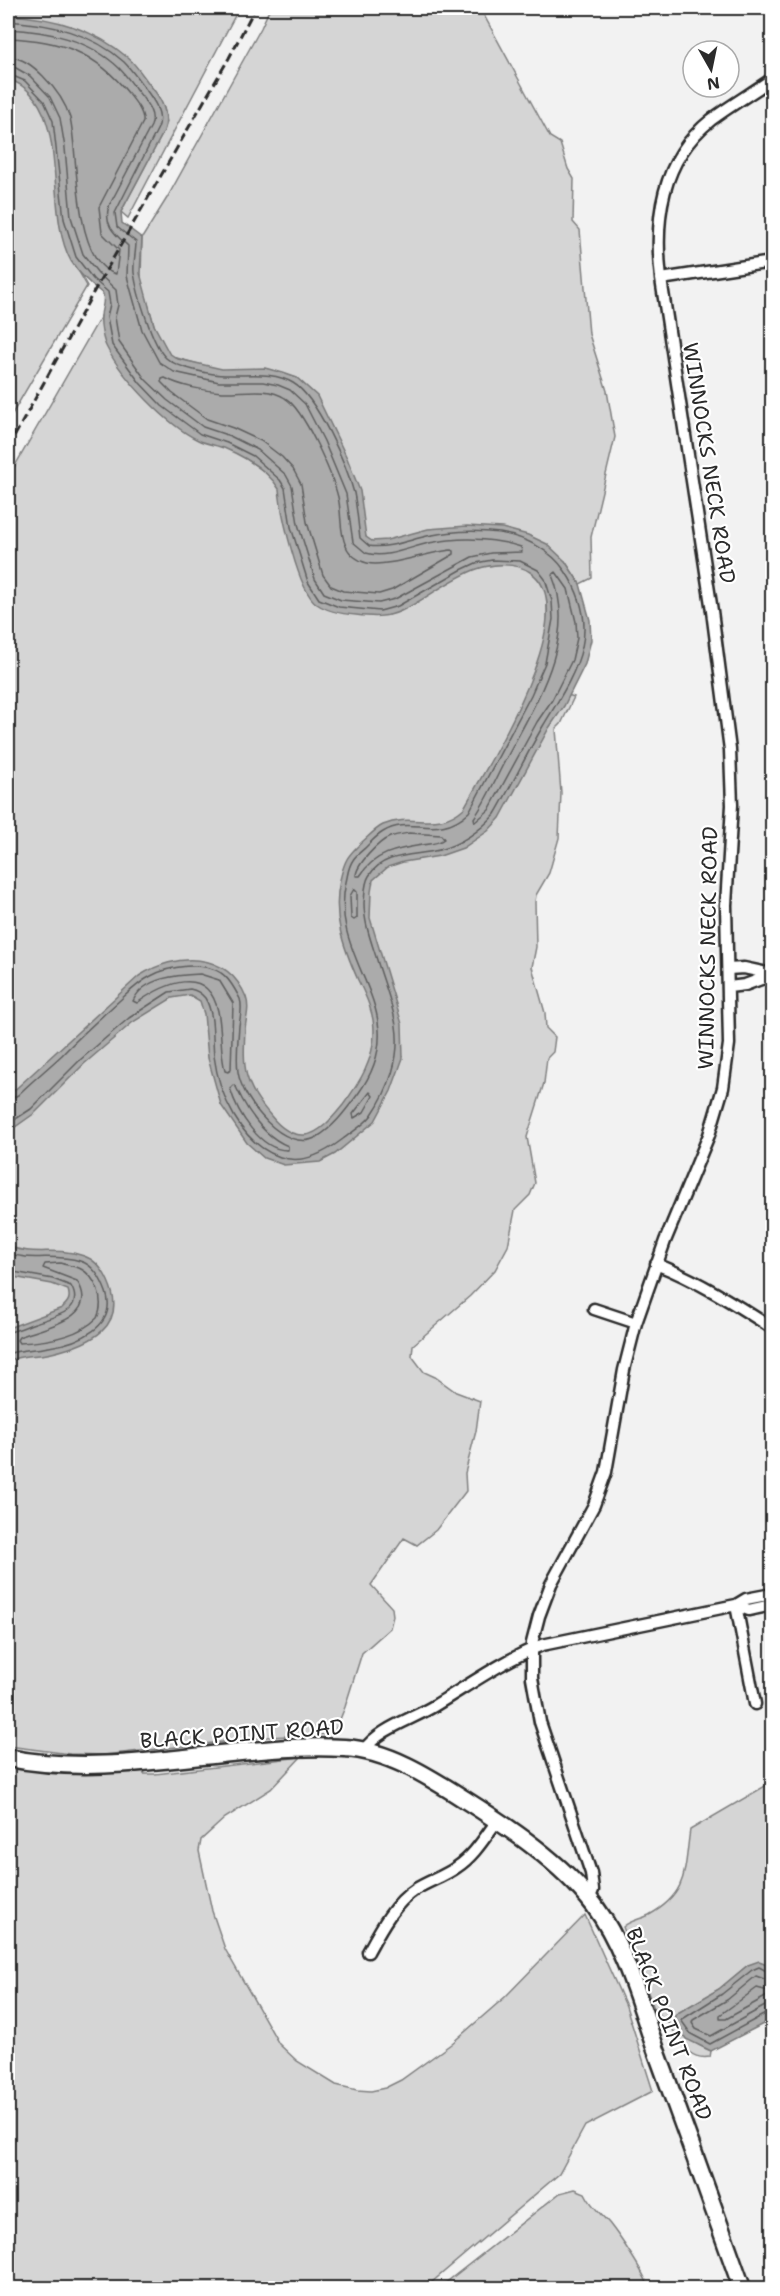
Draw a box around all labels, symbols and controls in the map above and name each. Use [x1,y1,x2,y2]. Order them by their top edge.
north arrow [681,39,741,99]
text: N [705,72,721,95]
street label: WINNOCKS NECK ROAD [676,341,742,585]
street label: WINNOCKS NECK ROAD [692,826,724,1070]
street label: BLACK POINT ROAD [139,1713,345,1755]
street label: BLACK POINT ROAD [619,1924,719,2124]

